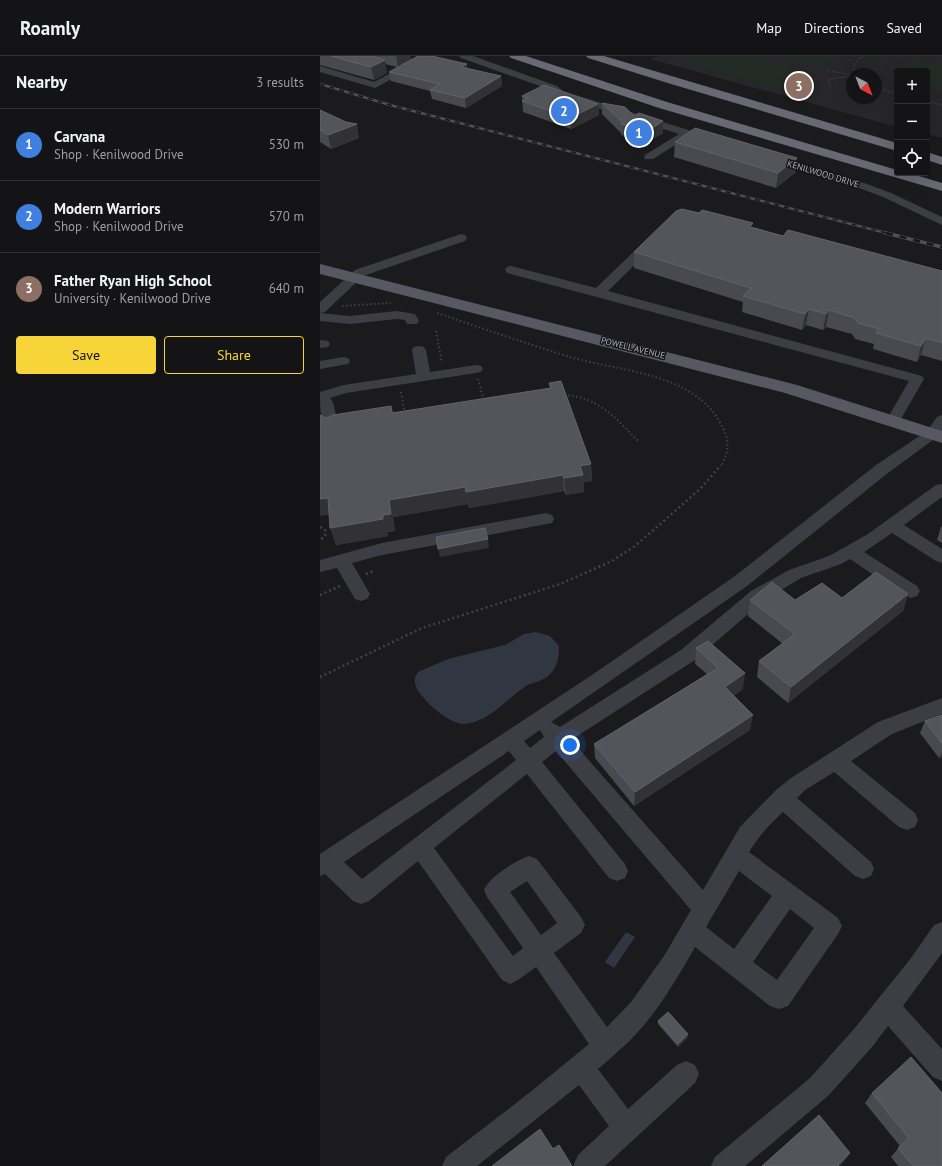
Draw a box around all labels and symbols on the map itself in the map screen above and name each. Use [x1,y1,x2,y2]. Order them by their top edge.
north arrow [846,68,882,104]
pin: 3 [786,71,812,101]
pin: 2 [551,96,577,126]
pin: 1 [626,118,652,148]
street label: KENILWOOD DRIVE [786,157,861,190]
street label: POWELL AVENUE [600,334,667,361]
your location [560,735,580,755]

